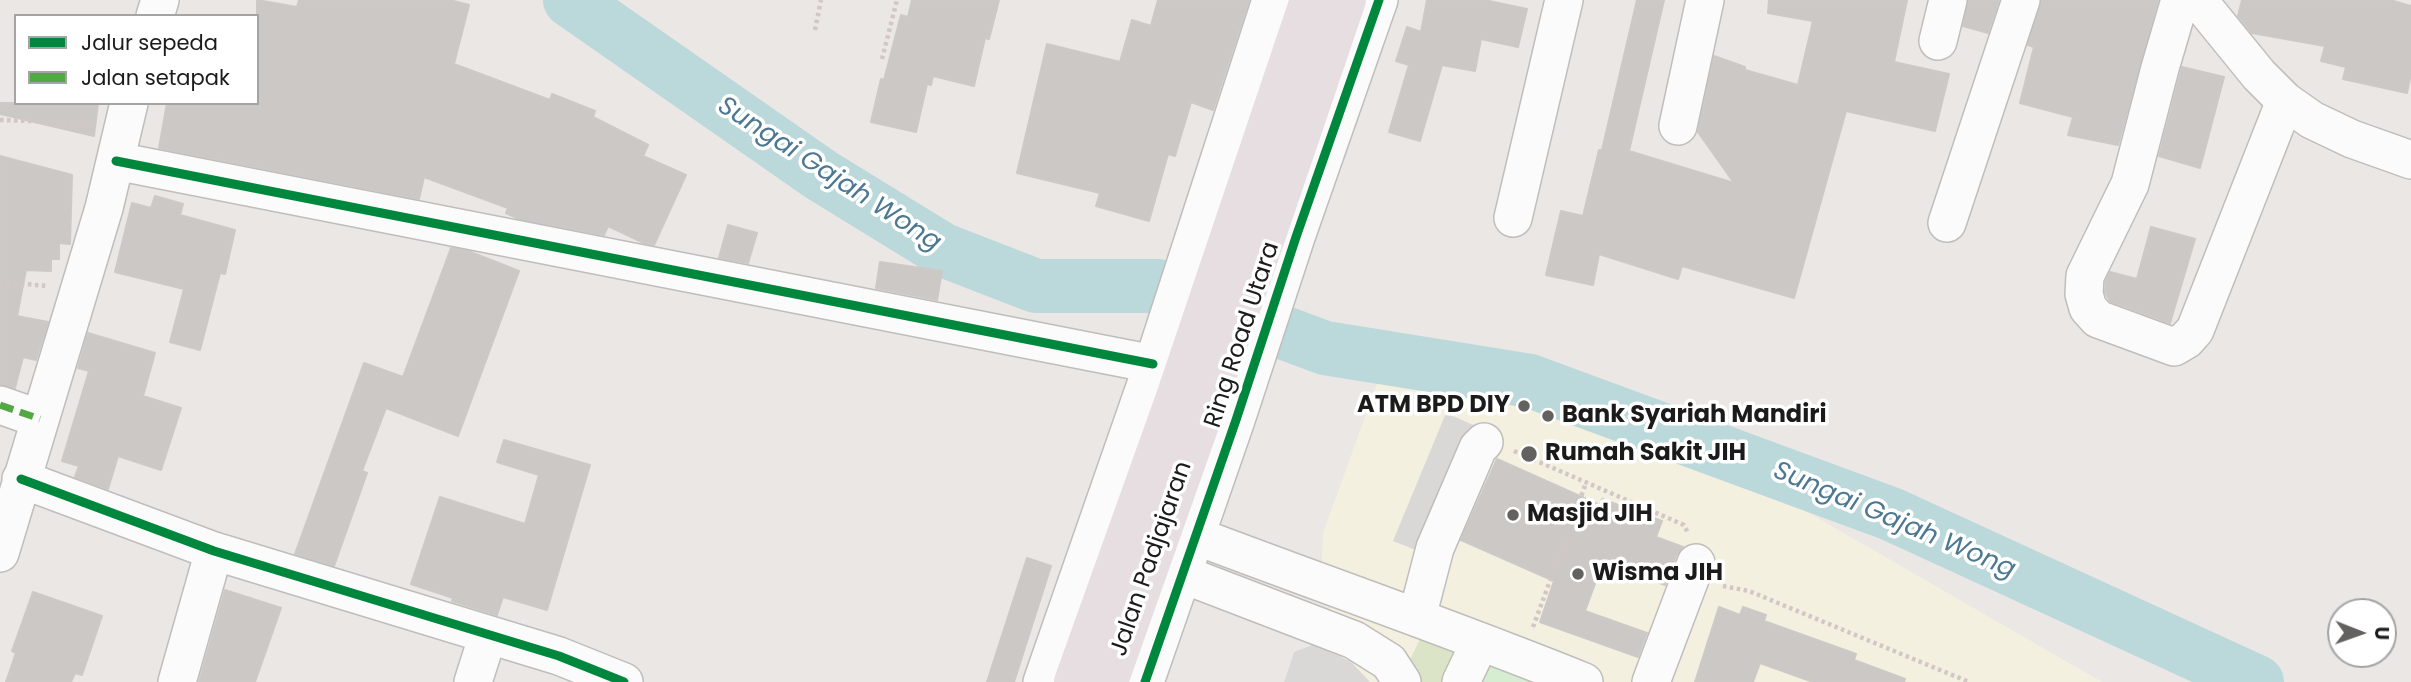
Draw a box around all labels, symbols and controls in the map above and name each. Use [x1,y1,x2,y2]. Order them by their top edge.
legend [14,14,259,105]
text: Jalur sepeda [81,28,218,57]
text: Jalan setapak [81,63,230,92]
water label: Sungai Gajah Wong [711,91,947,259]
street label: Ring Road Utara [1199,238,1287,432]
place label: ATM BPD DIY [1357,392,1510,420]
marker: ATM BPD DIY [1516,398,1532,414]
place label: Bank Syariah Mandiri [1562,402,1827,430]
marker: Bank Syariah Mandiri [1540,408,1556,424]
place label: Rumah Sakit JIH [1545,440,1746,468]
marker: Rumah Sakit JIH [1519,444,1539,464]
water label: Sungai Gajah Wong [1768,456,2020,586]
street label: Jalan Padjajaran [1105,458,1199,660]
place label: Masjid JIH [1527,501,1653,529]
marker: Masjid JIH [1505,507,1521,523]
place label: Wisma JIH [1592,560,1723,588]
marker: Wisma JIH [1570,566,1586,582]
north arrow [2327,598,2397,668]
text: U [2368,626,2395,640]

